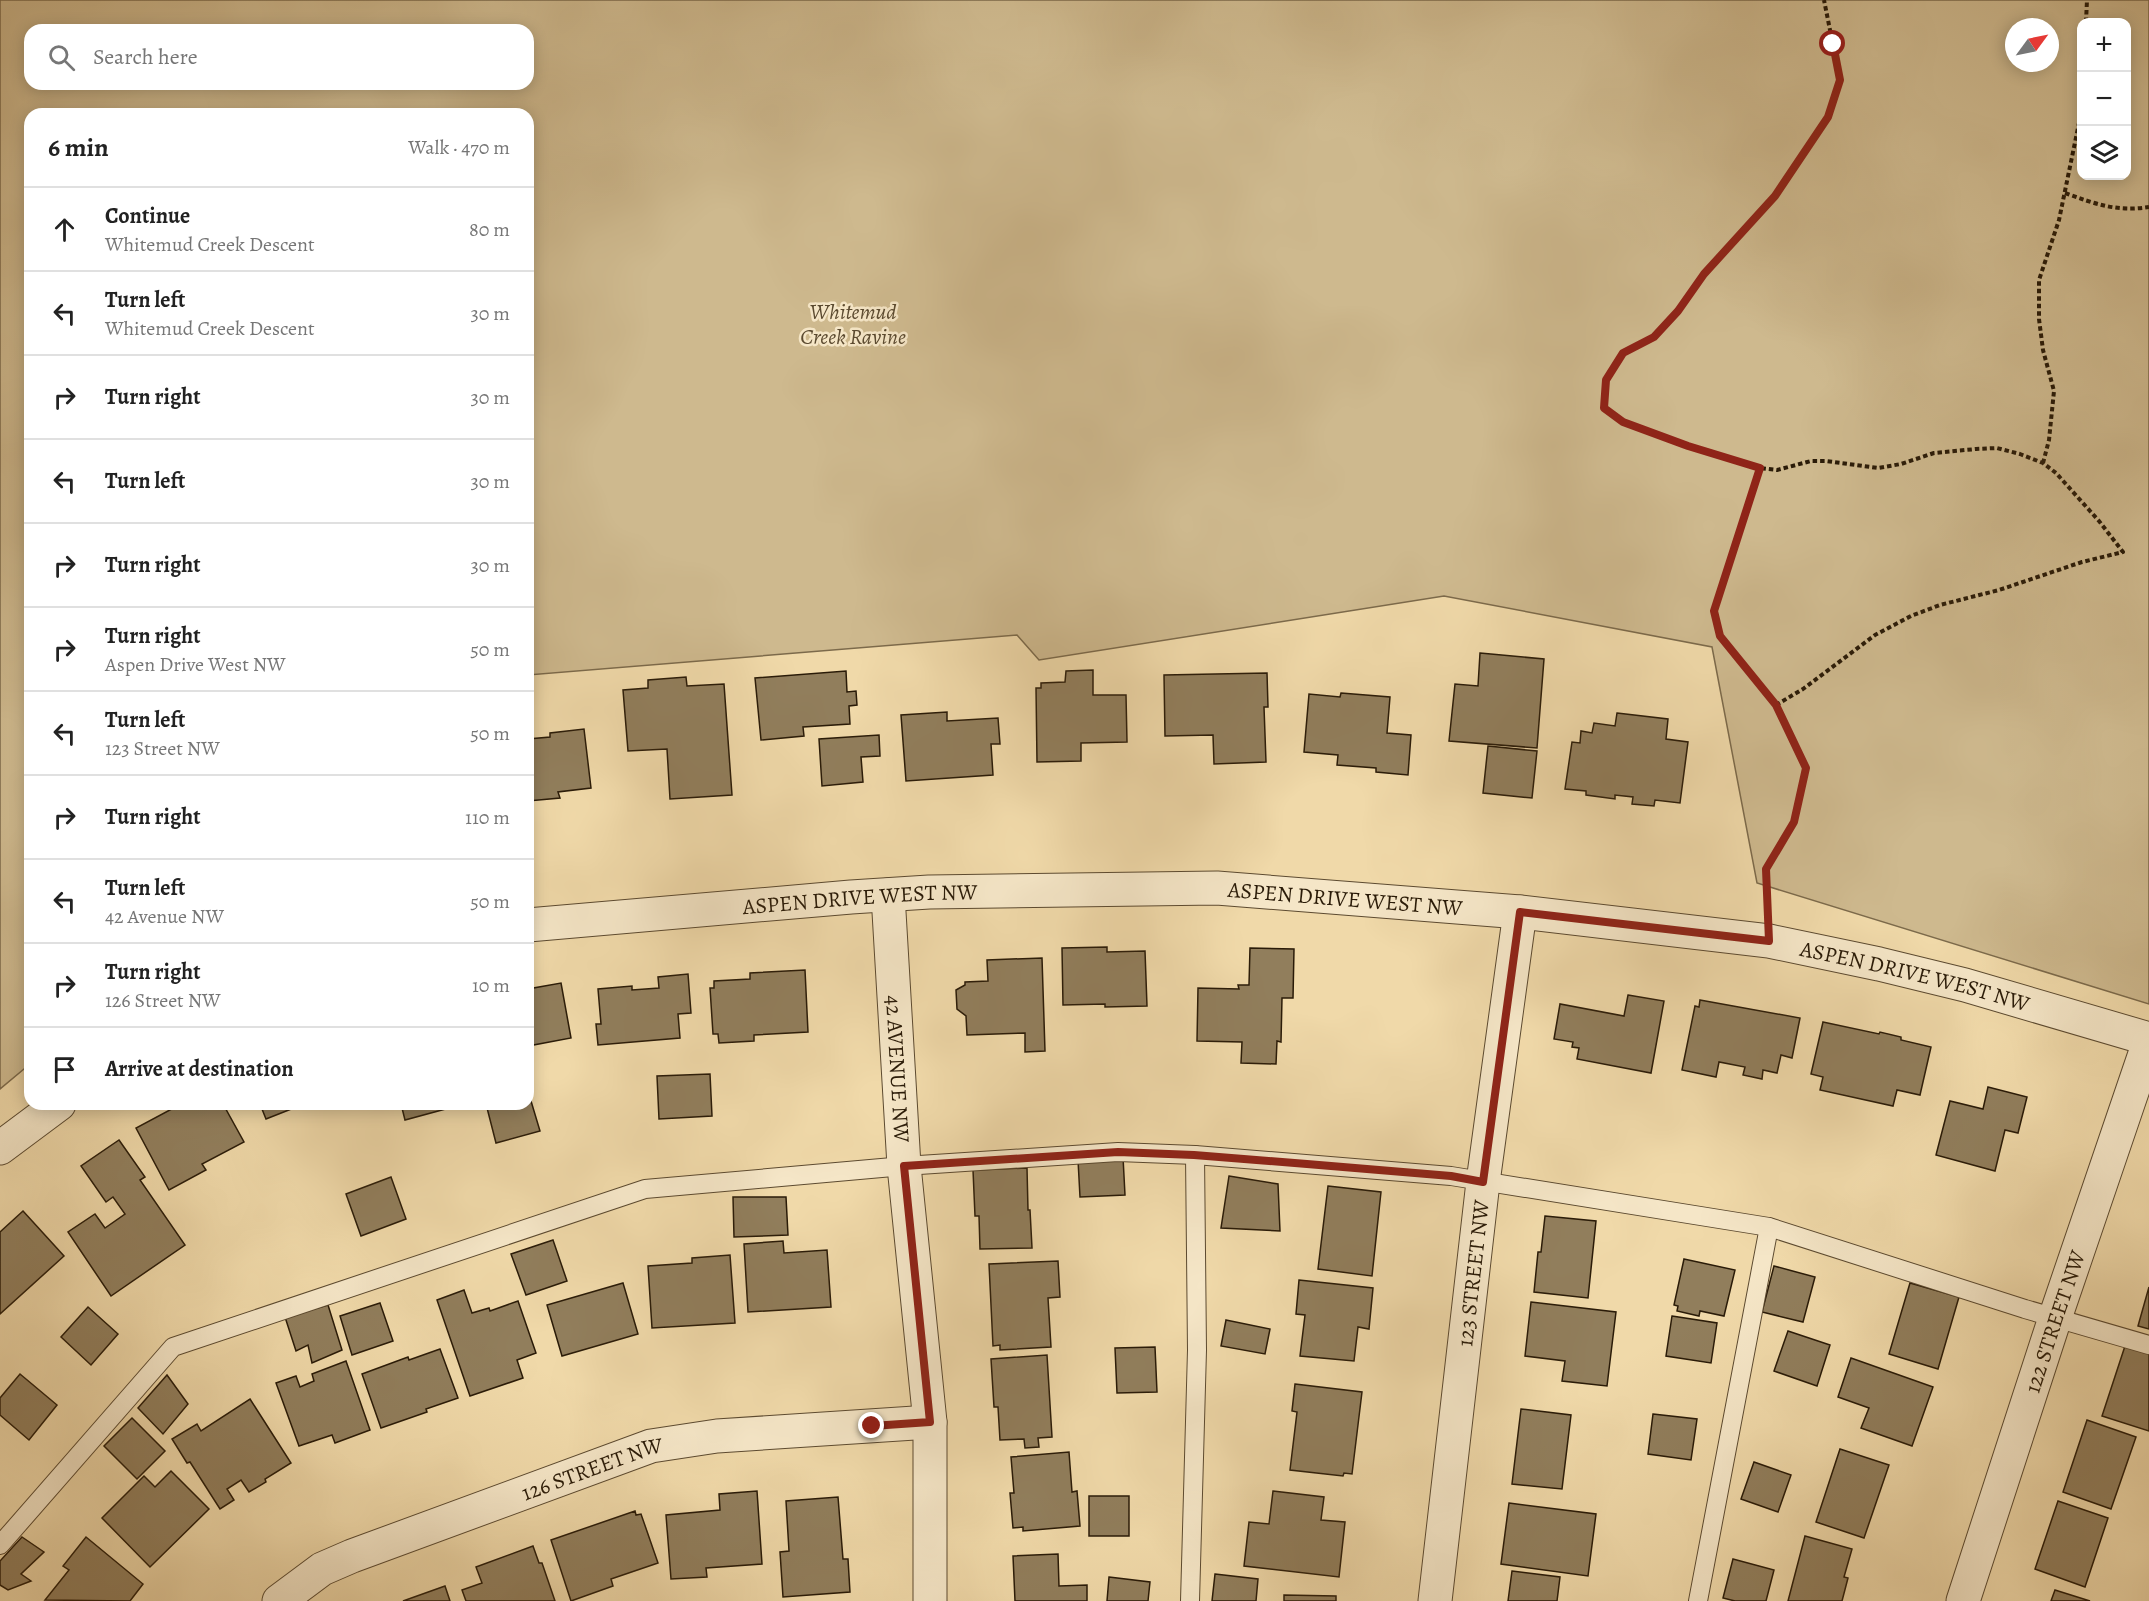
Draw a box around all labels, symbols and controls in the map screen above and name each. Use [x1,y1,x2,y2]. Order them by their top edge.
north arrow [2005,18,2059,72]
map controls [2077,18,2131,180]
button: + [2077,18,2131,72]
search box [24,24,534,90]
route start [1819,30,1845,56]
icon: search [45,41,78,74]
text: Search here [93,42,198,72]
button: − [2077,72,2131,126]
button: layers [2077,126,2131,180]
text: 6 min [48,130,109,165]
text: Walk · 470 m [408,134,510,161]
text: Continue [105,201,190,231]
icon: ahead [48,213,81,246]
text: 80 m [469,216,510,243]
text: Whitemud Creek Descent [105,231,315,258]
text: Turn left [105,285,185,315]
icon: left [48,297,81,330]
park label: Whitemud Creek Ravine [800,297,906,352]
text: 30 m [470,300,510,327]
text: Whitemud Creek Descent [105,315,315,342]
icon: right [48,381,81,414]
text: Turn right [105,382,201,412]
text: 30 m [470,384,510,411]
icon: left [48,465,81,498]
text: Turn left [105,466,185,496]
text: 30 m [470,468,510,495]
icon: right [48,549,81,582]
text: Turn right [105,550,201,580]
text: 30 m [470,552,510,579]
text: Turn right [105,621,201,651]
icon: right [48,633,81,666]
text: 50 m [470,636,510,663]
text: Aspen Drive West NW [105,651,286,678]
text: Turn left [105,705,185,735]
icon: left [48,717,81,750]
text: 50 m [470,720,510,747]
text: 123 Street NW [105,735,220,762]
icon: right [48,801,81,834]
text: Turn right [105,802,201,832]
text: 110 m [465,804,510,831]
text: Turn left [105,873,185,903]
street label: ASPEN DRIVE WEST NW [1226,875,1464,923]
street label: ASPEN DRIVE WEST NW [740,877,978,922]
icon: left [48,885,81,918]
text: 50 m [470,888,510,915]
text: 42 Avenue NW [105,903,224,930]
street label: ASPEN DRIVE WEST NW [1796,934,2033,1019]
text: Turn right [105,957,201,987]
icon: right [48,969,81,1002]
text: 10 m [472,972,510,999]
text: 126 Street NW [105,987,221,1014]
street label: 42 AVENUE NW [878,994,917,1144]
icon: arrive [48,1053,81,1086]
text: Arrive at destination [105,1054,294,1084]
street label: 123 STREET NW [1450,1198,1497,1348]
street label: 122 STREET NW [2018,1246,2093,1397]
route end [858,1412,884,1438]
street label: 126 STREET NW [518,1430,665,1508]

